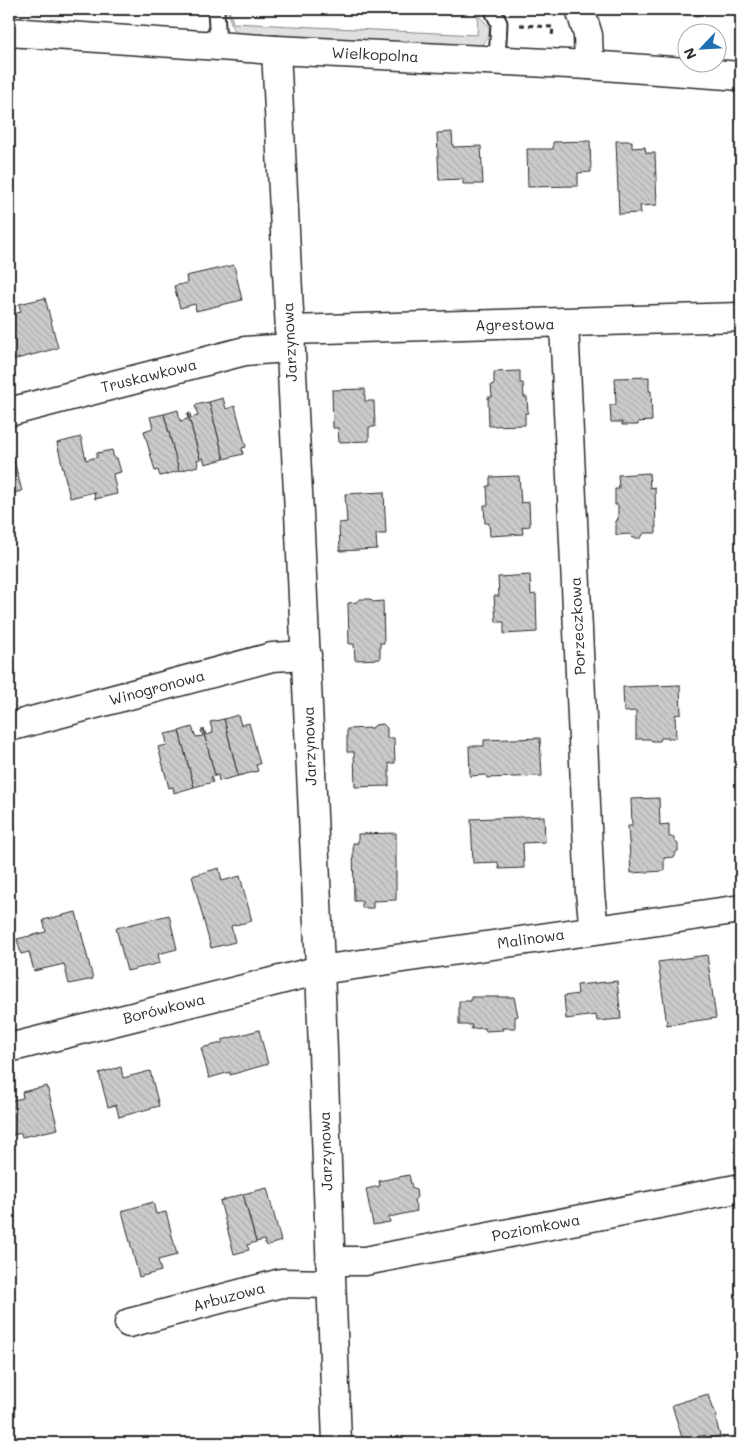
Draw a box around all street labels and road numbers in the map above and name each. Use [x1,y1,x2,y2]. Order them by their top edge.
street label: Wielkopolna [331,42,419,66]
street label: Jarzynowa [277,302,301,382]
street label: Agrestowa [475,313,555,335]
street label: Truskawkowa [99,353,199,397]
street label: Porzeczkowa [564,576,590,676]
street label: Winogronowa [107,665,207,709]
street label: Jarzynowa [298,706,320,786]
street label: Malinowa [496,923,566,953]
street label: Borówkowa [121,988,207,1028]
street label: Jarzynowa [314,1111,336,1191]
street label: Poziomkowa [490,1209,582,1245]
street label: Arbuzowa [190,1277,267,1315]

